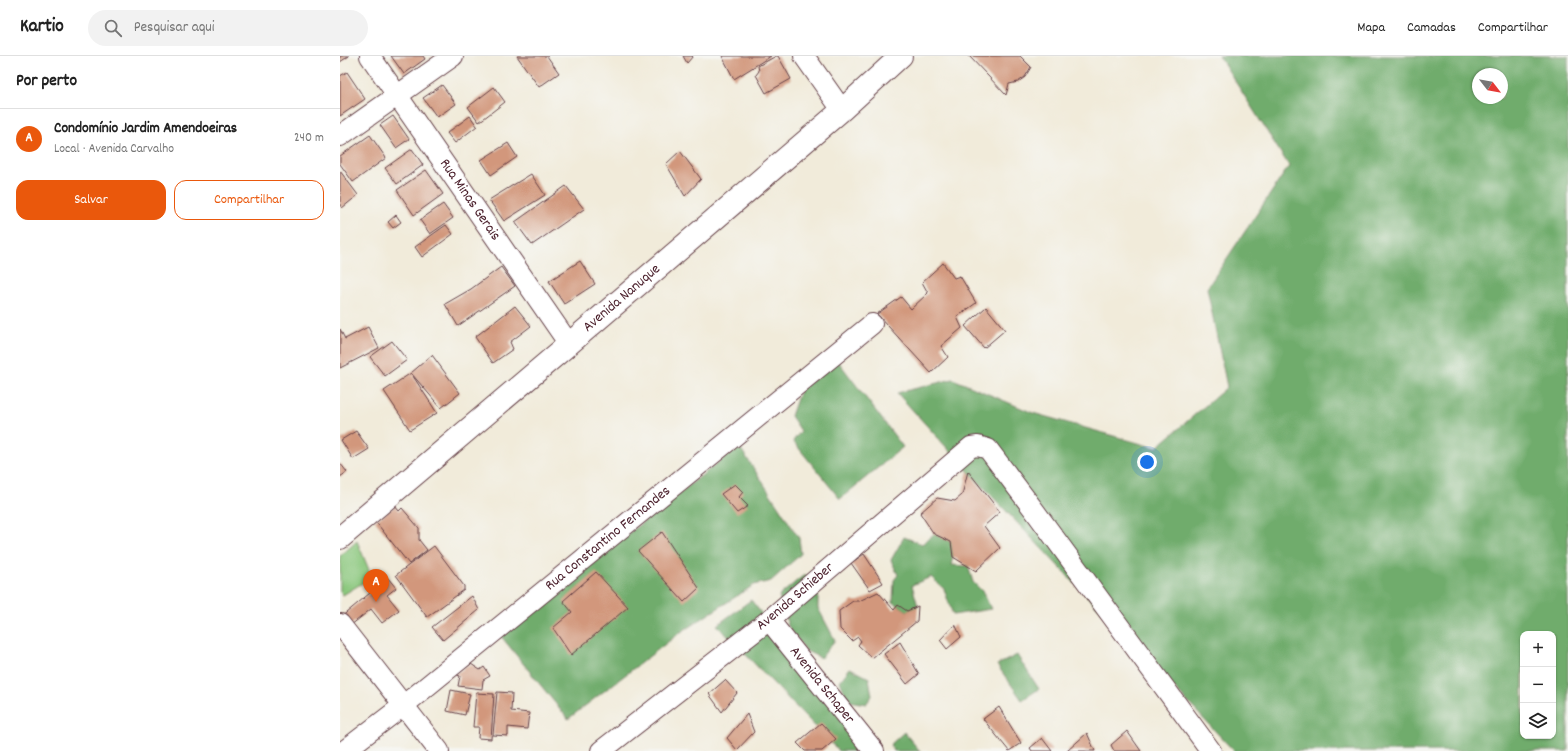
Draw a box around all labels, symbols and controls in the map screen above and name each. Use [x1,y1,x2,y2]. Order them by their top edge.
search box [88,10,368,46]
text: Kartio [20,14,64,41]
icon: search [102,17,124,39]
text: Pesquisar aqui [134,17,215,39]
text: Mapa [1357,18,1385,38]
text: Camadas [1407,18,1456,38]
text: Compartilhar [1478,18,1548,38]
north arrow [1472,68,1508,104]
text: Por perto [16,70,77,94]
text: Condomínio Jardim Amendoeiras [54,118,237,140]
text: A [25,129,33,148]
text: 240 m [294,129,324,148]
text: Local · Avenida Carvalho [54,140,174,159]
street label: Rua Minas Gerais [433,154,506,245]
button: Salvar [16,180,166,220]
button: Compartilhar [174,180,324,220]
street label: Avenida Nanuque [578,259,666,338]
your location [1137,452,1157,472]
street label: Rua Constantino Fernandes [541,481,676,597]
street label: Avenida Schieber [752,557,839,637]
pin: A [363,569,389,602]
map controls [1520,631,1556,739]
button: + [1520,631,1556,667]
street label: Avenida Schaper [784,642,860,729]
button: − [1520,667,1556,703]
button: layers [1520,703,1556,739]

